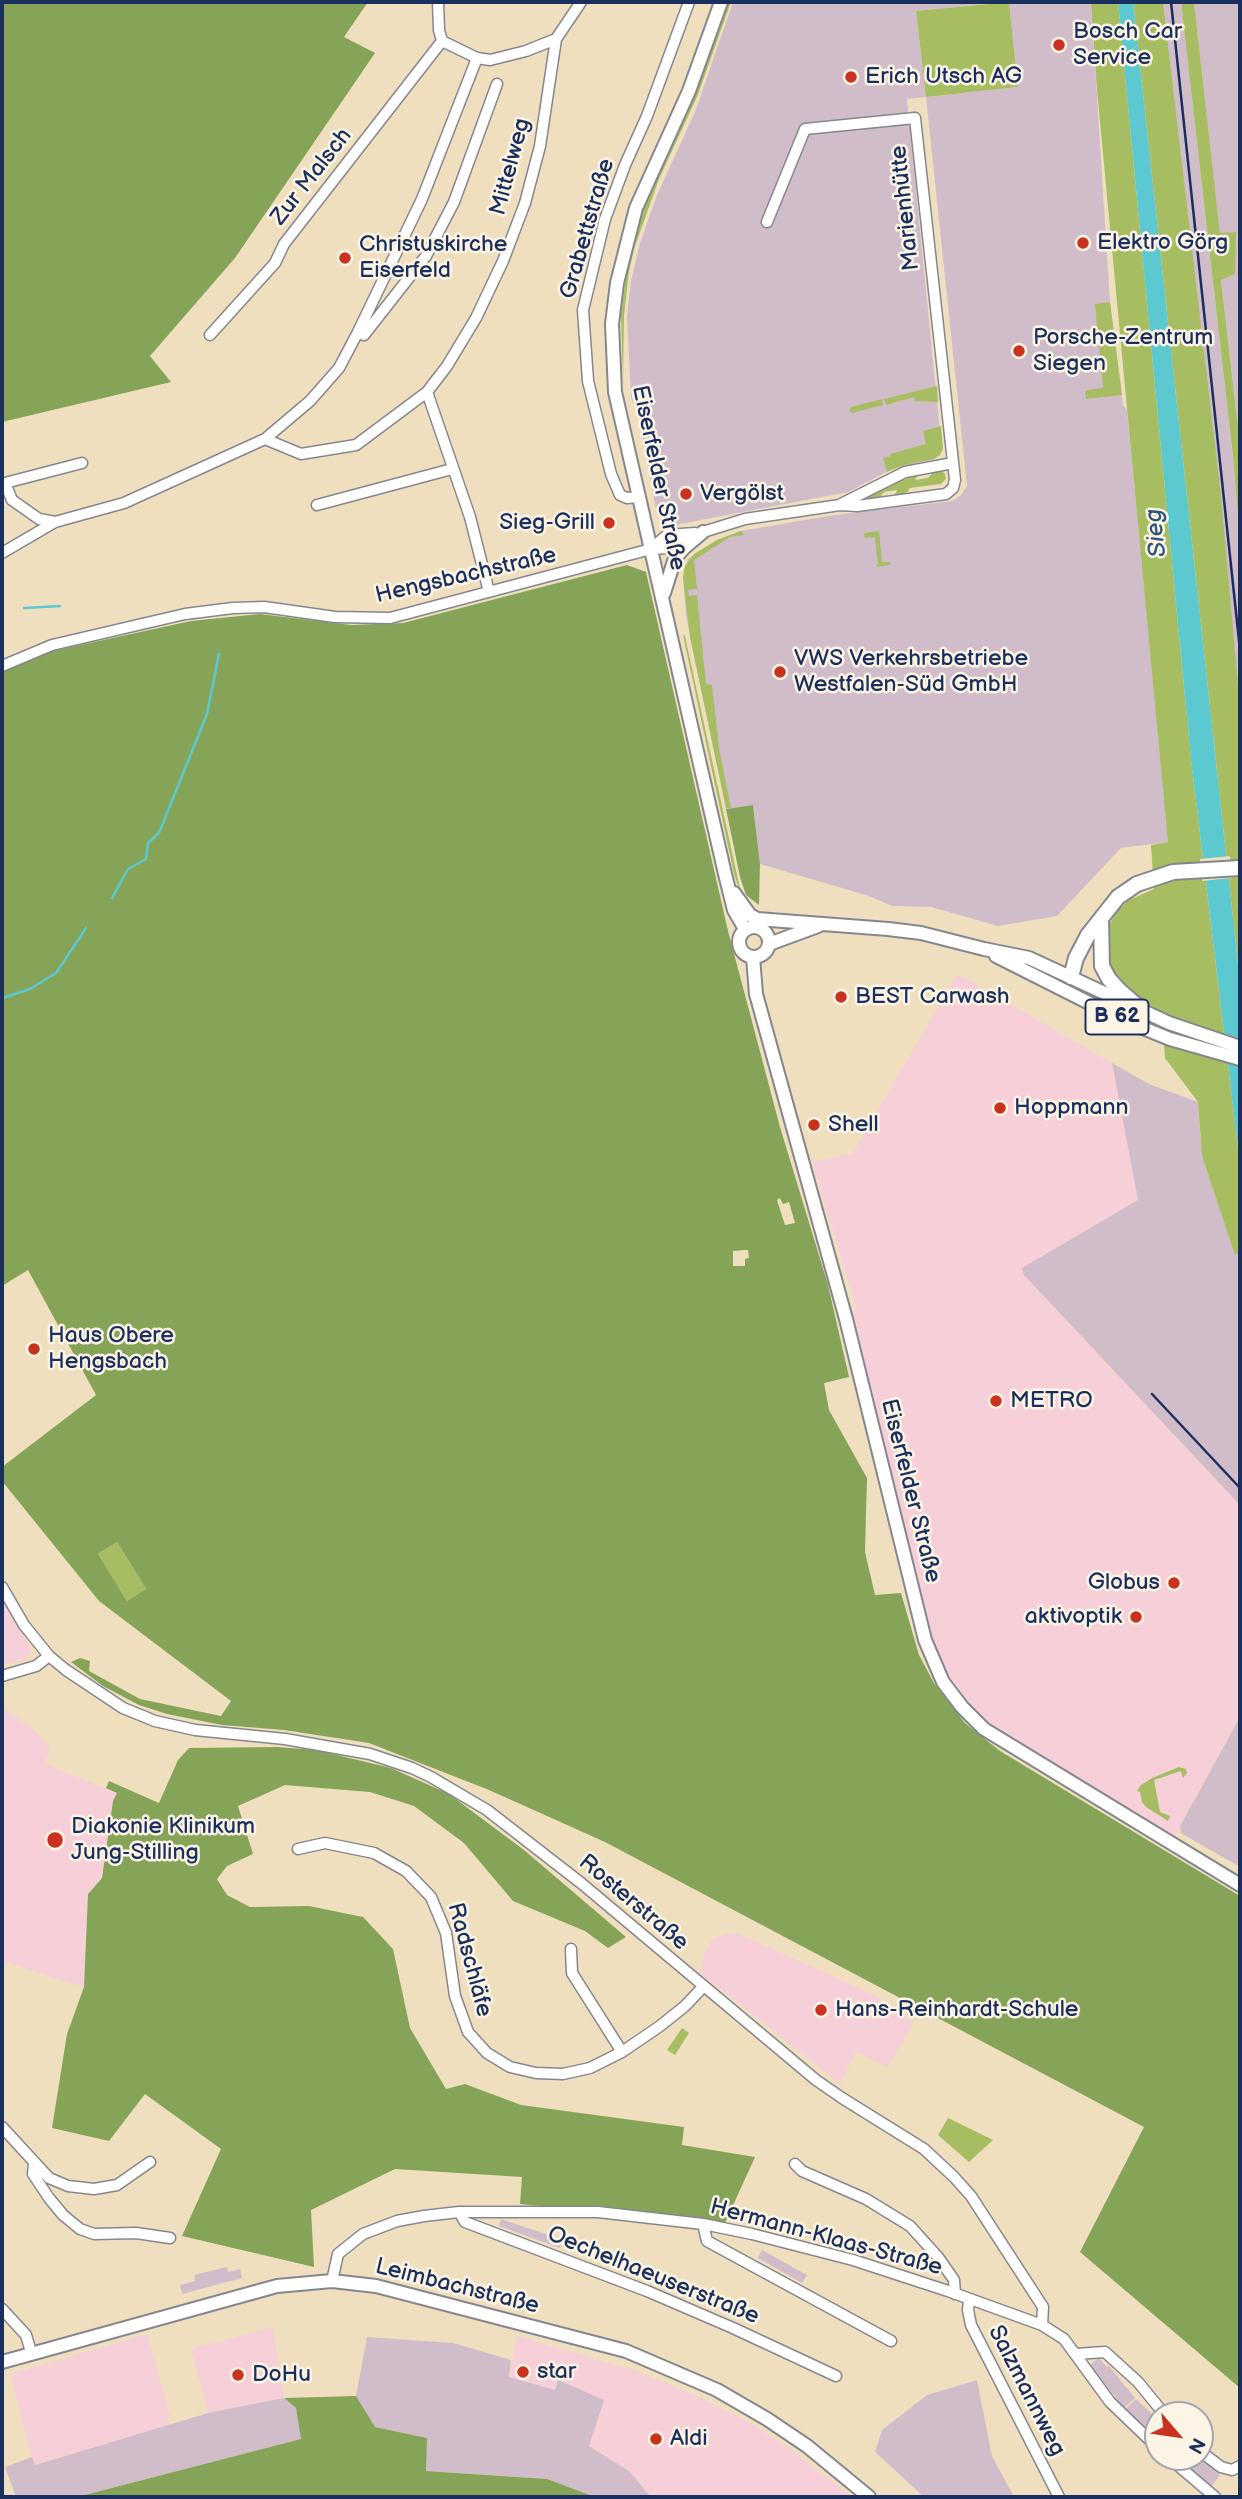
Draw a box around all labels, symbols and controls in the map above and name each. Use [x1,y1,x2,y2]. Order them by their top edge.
place label: Bosch Car Service [1073,18,1182,72]
marker: Bosch Car Service [1051,37,1067,53]
place label: Erich Utsch AG [865,63,1022,91]
marker: Erich Utsch AG [843,69,859,85]
street label: Mittelweg [485,115,537,219]
street label: Zur Malsch [266,123,358,231]
street label: Marienhütte [886,144,926,272]
street label: Grabettstraße [555,156,621,302]
place label: Elektro Görg [1097,229,1228,257]
place label: Christuskirche Eiserfeld [359,231,507,285]
marker: Elektro Görg [1075,235,1091,251]
marker: Christuskirche Eiserfeld [337,250,353,266]
place label: Porsche-Zentrum Siegen [1033,324,1213,378]
marker: Porsche-Zentrum Siegen [1011,343,1027,359]
street label: Eiserfelder Straße [625,383,691,573]
place label: Vergölst [700,480,784,508]
marker: Vergölst [678,486,694,502]
water label: Sieg [1140,507,1174,559]
place label: Sieg-Grill [499,509,595,537]
marker: Sieg-Grill [601,515,617,531]
street label: Hengsbachstraße [373,542,559,610]
place label: VWS Verkehrsbetriebe Westfalen-Süd GmbH [794,645,1028,699]
marker: VWS Verkehrsbetriebe Westfalen-Süd GmbH [772,664,788,680]
place label: BEST Carwash [855,983,1010,1011]
marker: BEST Carwash [833,989,849,1005]
road number: B 62 [1086,1000,1148,1034]
place label: Hoppmann [1014,1094,1129,1122]
marker: Hoppmann [992,1100,1008,1116]
place label: Shell [828,1111,879,1139]
marker: Shell [806,1117,822,1133]
place label: Haus Obere Hengsbach [48,1322,174,1376]
marker: Haus Obere Hengsbach [26,1341,42,1357]
place label: METRO [1010,1387,1093,1415]
marker: METRO [988,1393,1004,1409]
street label: Eiserfelder Straße [874,1396,946,1586]
place label: Globus [1088,1569,1160,1597]
marker: Globus [1166,1575,1182,1591]
place label: aktivoptik [1025,1603,1122,1631]
marker: aktivoptik [1128,1609,1144,1625]
place label: Diakonie Klinikum Jung-Stilling [71,1813,255,1867]
marker: Diakonie Klinikum Jung-Stilling [45,1830,65,1850]
street label: Rosterstraße [572,1849,694,1957]
street label: Radschläfe [441,1900,497,2020]
place label: Hans-Reinhardt-Schule [835,1996,1078,2024]
marker: Hans-Reinhardt-Schule [813,2002,829,2018]
street label: Hermann-Klaas-Straße [707,2194,945,2282]
street label: Oechelhaeuserstraße [543,2221,763,2331]
street label: Leimbachstraße [372,2253,542,2321]
street label: Salzmannweg [981,2321,1071,2461]
place label: star [537,2358,576,2386]
place label: DoHu [252,2361,311,2389]
marker: star [515,2364,531,2380]
marker: DoHu [230,2367,246,2383]
north arrow [1144,2401,1214,2471]
place label: Aldi [670,2425,708,2453]
marker: Aldi [648,2431,664,2447]
text: N [1183,2434,1210,2457]

